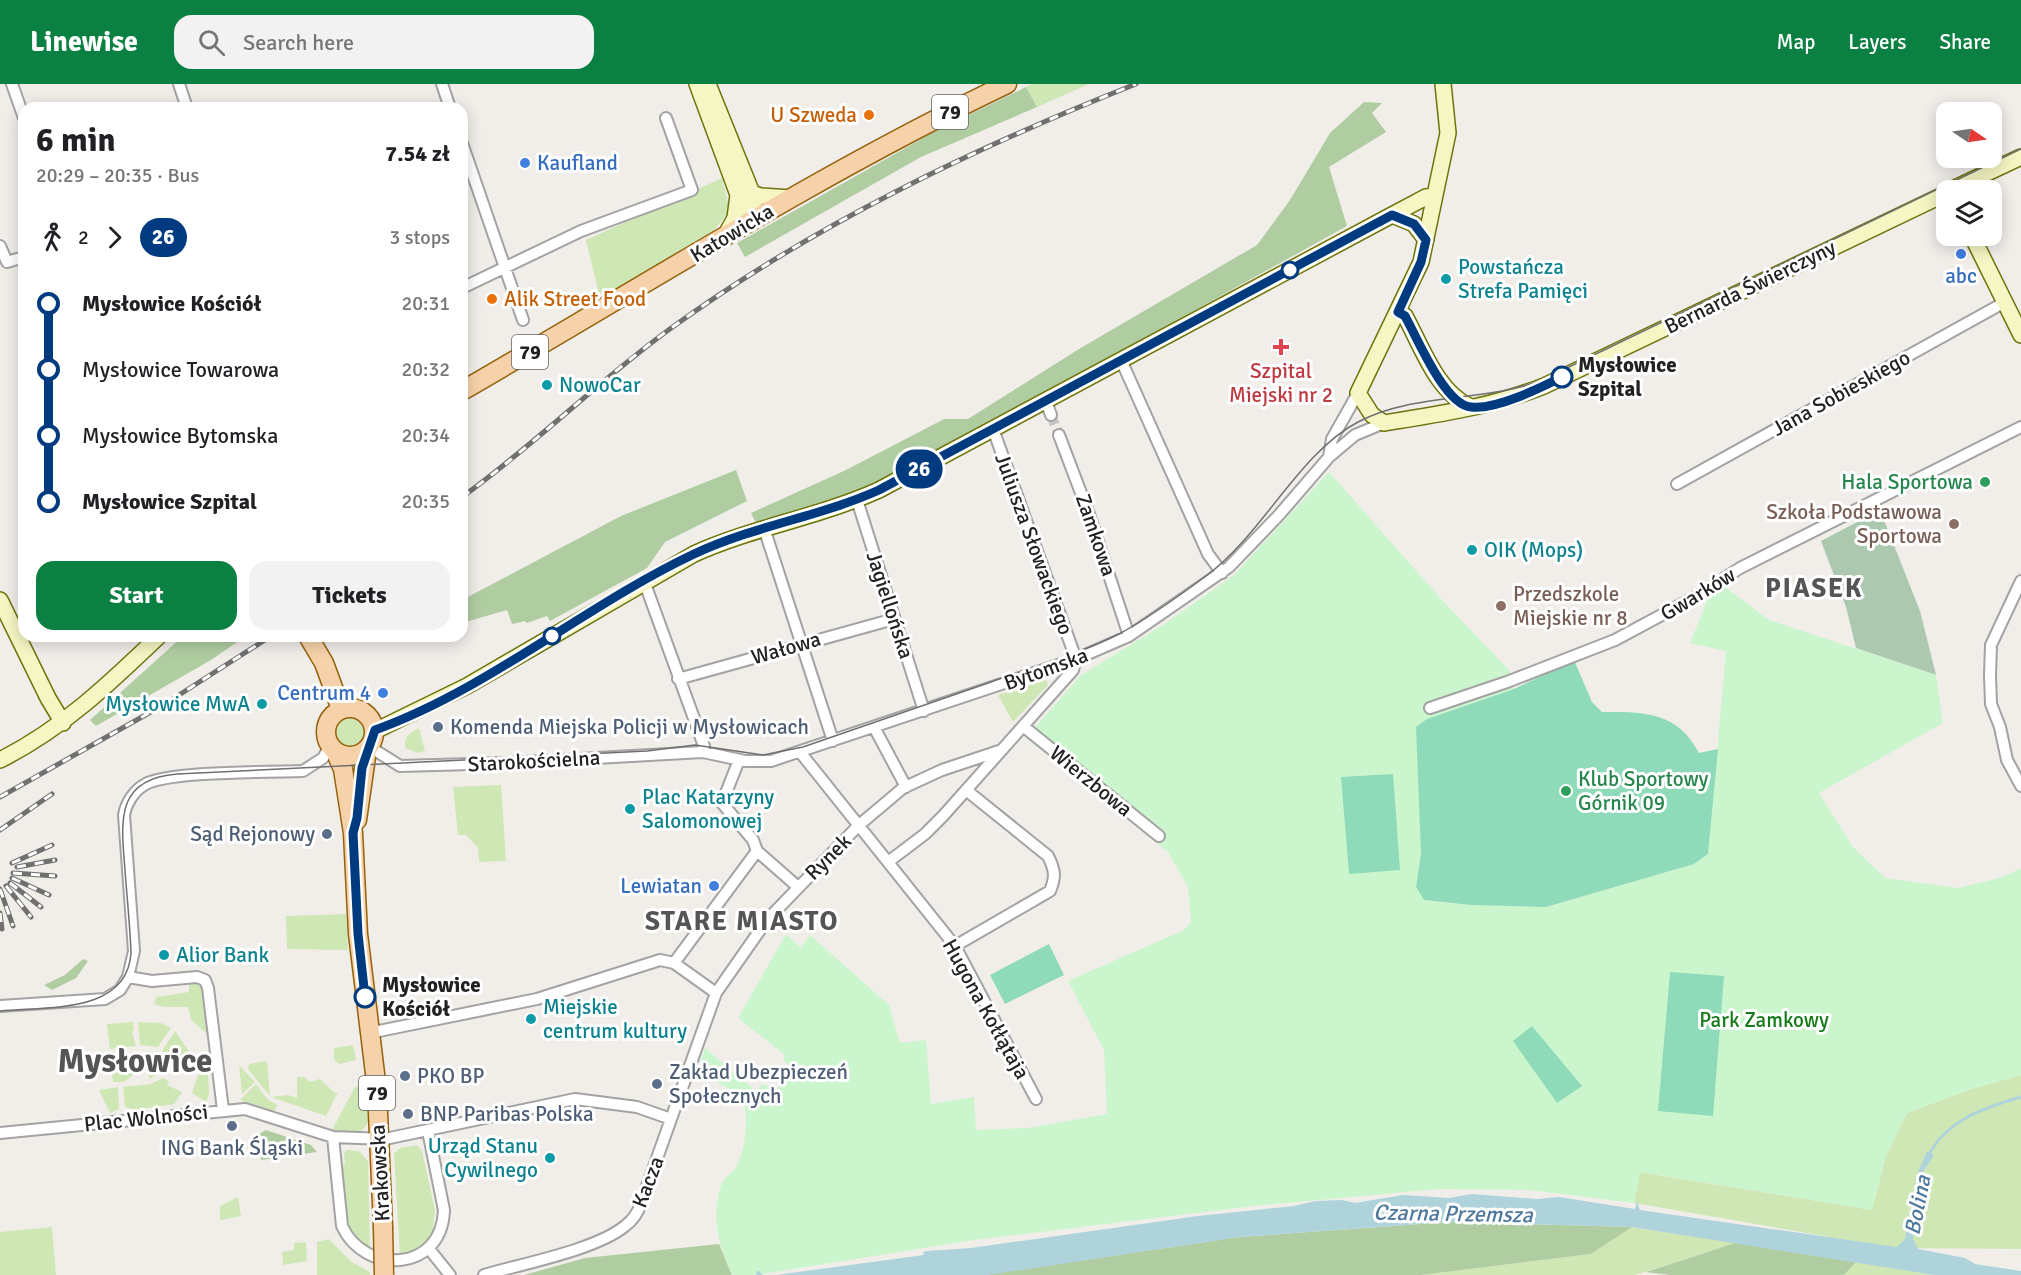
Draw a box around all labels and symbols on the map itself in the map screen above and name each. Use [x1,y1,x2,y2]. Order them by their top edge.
road number: 79 [932,95,968,129]
place label: U Szweda [770,102,857,128]
north arrow [1936,102,2002,168]
marker: U Szweda [862,108,876,122]
place label: Kaufland [537,150,618,176]
marker: Kaufland [518,156,532,170]
street label: Katowicka [685,198,779,268]
street label: Bernarda Świerczyny [1660,234,1840,340]
marker: abc [1954,247,1968,261]
place label: Powstańcza Strefa Pamięci [1458,254,1588,304]
unlabelled marker [1281,261,1299,279]
place label: abc [1945,263,1977,289]
marker: Powstańcza Strefa Pamięci [1439,272,1453,286]
place label: Alik Street Food [504,286,646,312]
marker: Alik Street Food [485,292,499,306]
road number: 79 [512,335,548,369]
marker: Szpital Miejski nr 2 [1272,338,1290,356]
street label: Jana Sobieskiego [1767,344,1915,442]
place label: Mysłowice Szpital [1578,352,1677,402]
place label: Szpital Miejski nr 2 [1229,358,1333,408]
marker: Mysłowice Szpital [1551,366,1573,388]
place label: NowoCar [559,372,641,398]
marker: NowoCar [540,378,554,392]
line badge: 26 [892,450,946,488]
street label: Juliusza Słowackiego [989,450,1079,638]
place label: Hala Sportowa [1841,469,1973,495]
marker: Hala Sportowa [1978,475,1992,489]
street label: Zamkowa [1070,490,1122,580]
place label: Szkoła Podstawowa Sportowa [1766,499,1942,549]
marker: Szkoła Podstawowa Sportowa [1947,517,1961,531]
place label: OIK (Mops) [1484,537,1583,563]
marker: OIK (Mops) [1465,543,1479,557]
street label: Jagiellońska [860,548,920,662]
street label: Gwarków [1656,562,1740,626]
district label: PIASEK [1765,572,1863,605]
place label: Przedszkole Miejskie nr 8 [1513,581,1628,631]
marker: Przedszkole Miejskie nr 8 [1494,599,1508,613]
street label: Wałowa [748,626,824,670]
unlabelled marker [543,627,561,645]
street label: Bytomska [1000,642,1092,696]
place label: Centrum 4 [277,680,371,706]
marker: Centrum 4 [376,686,390,700]
place label: Mysłowice MwA [105,691,250,717]
marker: Mysłowice MwA [255,697,269,711]
place label: Komenda Miejska Policji w Mysłowicach [450,714,809,740]
marker: Komenda Miejska Policji w Mysłowicach [431,720,445,734]
street label: Wierzbowa [1044,740,1138,822]
street label: Starokościelna [467,745,601,777]
place label: Klub Sportowy Górnik 09 [1578,766,1709,816]
place label: Plac Katarzyny Salomonowej [642,784,774,834]
marker: Klub Sportowy Górnik 09 [1559,784,1573,798]
marker: Plac Katarzyny Salomonowej [623,802,637,816]
place label: Sąd Rejonowy [190,821,315,847]
marker: Sąd Rejonowy [320,827,334,841]
street label: Rynek [799,828,857,886]
place label: Lewiatan [620,873,702,899]
marker: Lewiatan [707,879,721,893]
district label: STARE MIASTO [645,905,839,938]
street label: Hugona Kołłątaja [937,934,1035,1084]
place label: Alior Bank [176,942,269,968]
marker: Alior Bank [157,948,171,962]
place label: Mysłowice Kościół [382,972,481,1022]
marker: Mysłowice Kościół [354,986,376,1008]
place label: Miejskie centrum kultury [543,994,687,1044]
park label: Park Zamkowy [1699,1007,1829,1033]
marker: Miejskie centrum kultury [524,1012,538,1026]
district label: Mysłowice [58,1041,212,1082]
place label: Zakład Ubezpieczeń Społecznych [669,1059,848,1109]
place label: PKO BP [417,1063,484,1089]
marker: PKO BP [398,1069,412,1083]
road number: 79 [359,1076,395,1110]
marker: Zakład Ubezpieczeń Społecznych [650,1077,664,1091]
street label: Plac Wolności [83,1099,209,1137]
place label: BNP Paribas Polska [420,1101,594,1127]
marker: BNP Paribas Polska [401,1107,415,1121]
marker: ING Bank Śląski [225,1119,239,1133]
street label: Krakowska [364,1124,396,1222]
place label: Urząd Stanu Cywilnego [428,1133,538,1183]
place label: ING Bank Śląski [161,1135,303,1161]
marker: Urząd Stanu Cywilnego [543,1151,557,1165]
street label: Kacza [626,1153,670,1211]
water label: Bolina [1898,1172,1937,1237]
water label: Czarna Przemsza [1373,1199,1534,1228]

